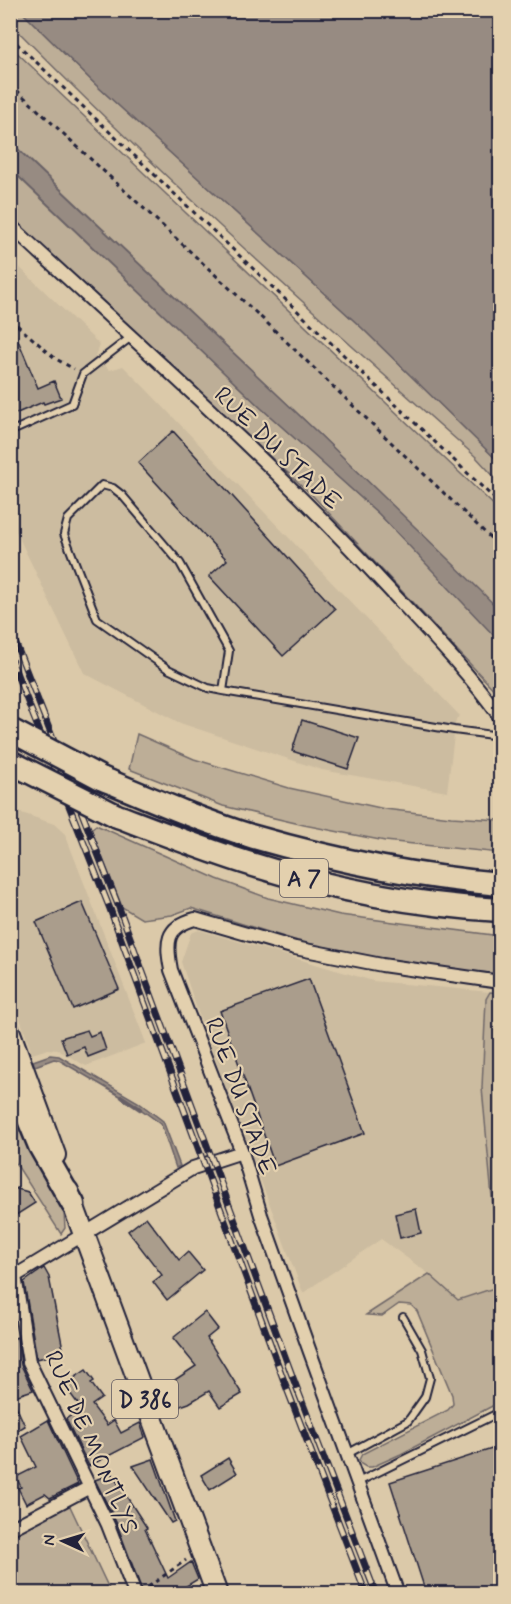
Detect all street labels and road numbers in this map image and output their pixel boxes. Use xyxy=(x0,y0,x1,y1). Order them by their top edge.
street label: RUE DU STADE xyxy=(207,380,347,518)
road number: A 7 xyxy=(280,859,328,897)
street label: RUE DU STADE xyxy=(197,1014,282,1180)
street label: RUE DE MONTLYS xyxy=(38,1344,146,1540)
road number: D 386 xyxy=(112,1380,178,1418)

